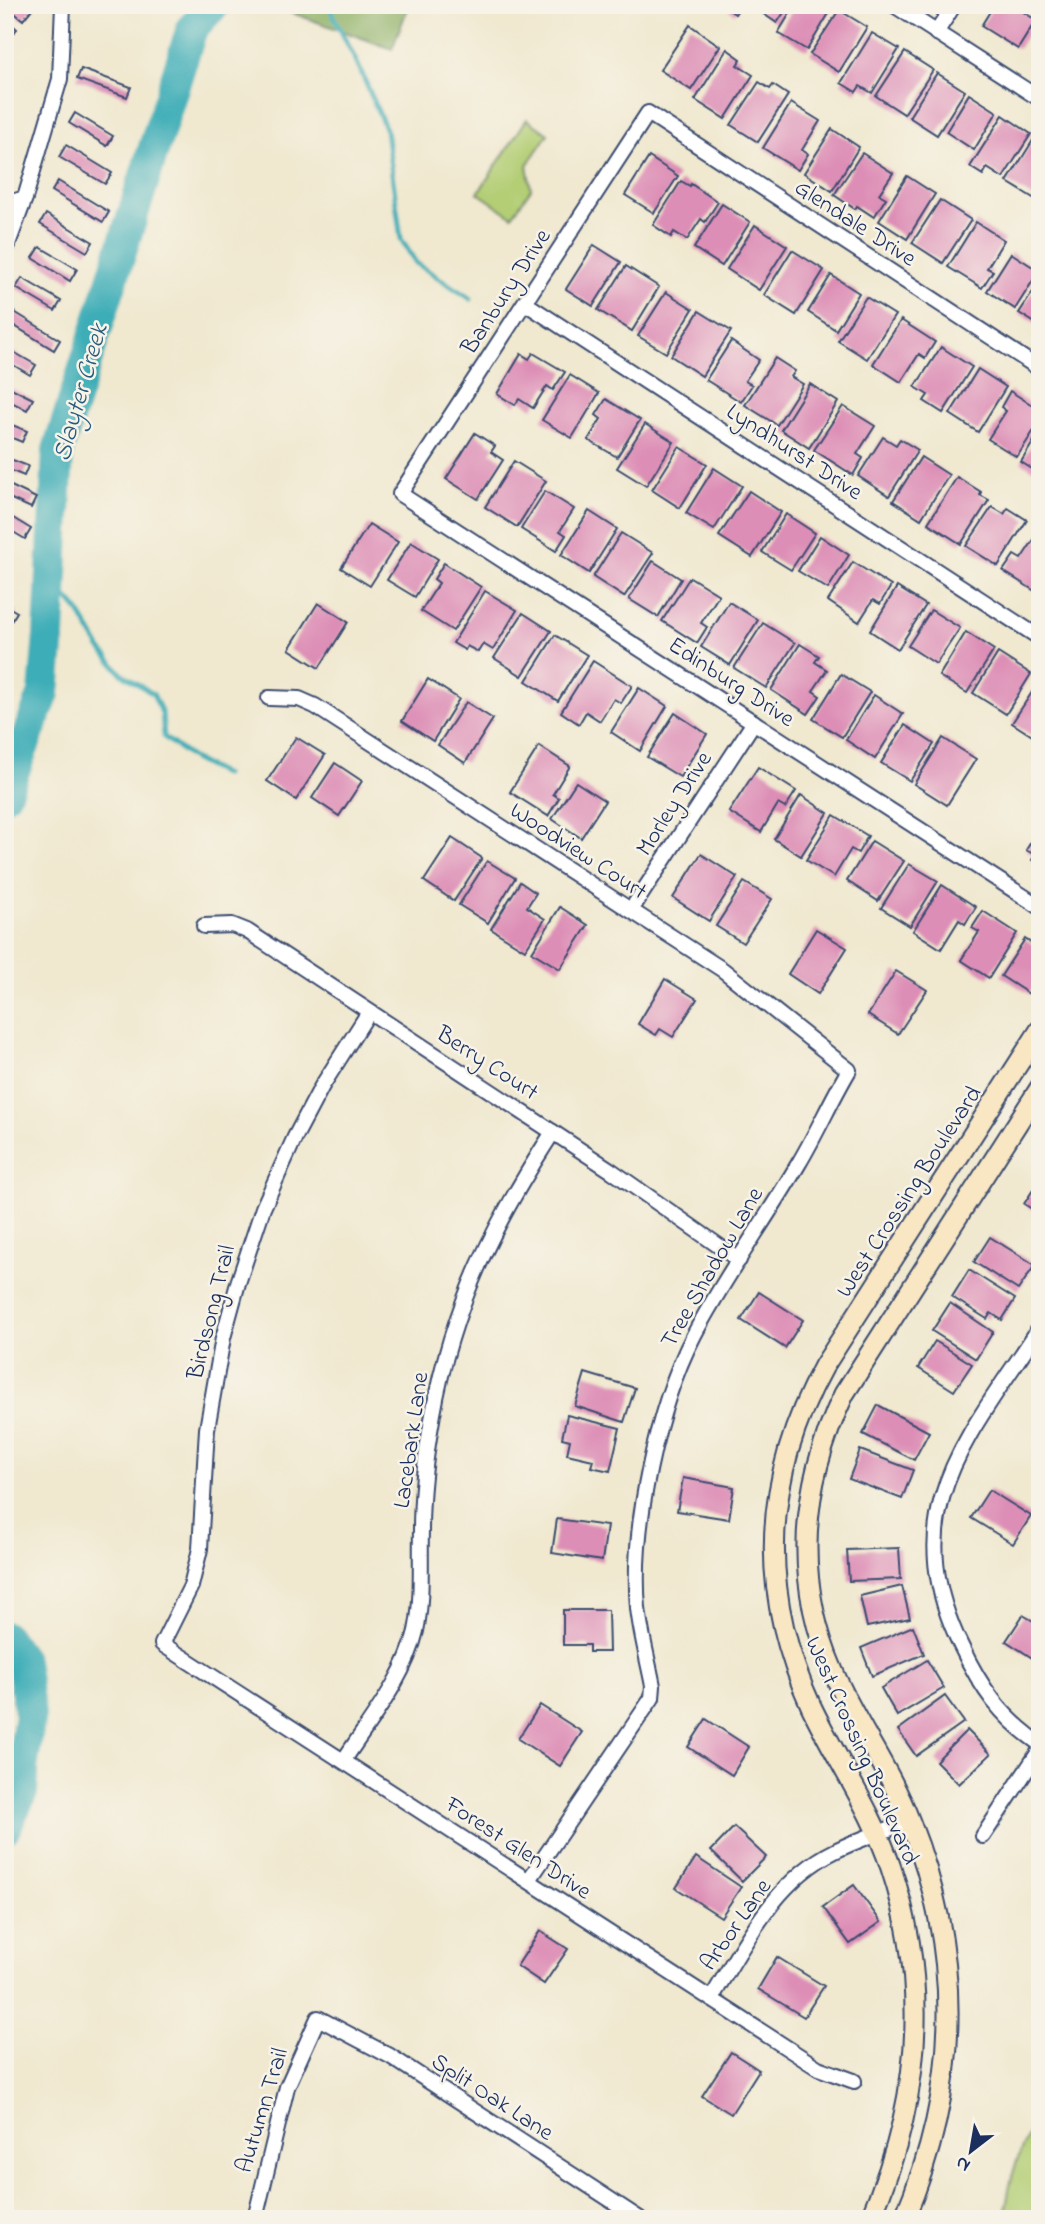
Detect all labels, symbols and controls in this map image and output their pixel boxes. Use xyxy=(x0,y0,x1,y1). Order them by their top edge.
street label: Glendale Drive xyxy=(787,172,923,277)
street label: Banbury Drive xyxy=(453,222,562,364)
water label: Slayter Creek xyxy=(44,318,120,466)
street label: Lyndhurst Drive xyxy=(718,396,869,511)
street label: Edinburg Drive xyxy=(660,629,801,737)
street label: Morley Drive xyxy=(628,745,723,864)
street label: Woodview Court xyxy=(502,794,653,910)
street label: Berry Court xyxy=(427,1017,545,1111)
street label: West Crossing Boulevard xyxy=(828,1079,992,1305)
street label: Tree Shadow Lane xyxy=(653,1181,774,1355)
street label: Birdsong Trail xyxy=(179,1242,246,1384)
street label: Lacebark Lane xyxy=(386,1370,439,1511)
street label: West Crossing Boulevard xyxy=(795,1631,927,1871)
street label: Forest Glen Drive xyxy=(437,1788,598,1910)
street label: Arbor Lane xyxy=(693,1872,782,1979)
street label: Autumn Trail xyxy=(228,2044,299,2178)
street label: Split Oak Lane xyxy=(423,2045,560,2151)
north arrow xyxy=(936,2116,1006,2186)
text: N xyxy=(951,2148,976,2178)

